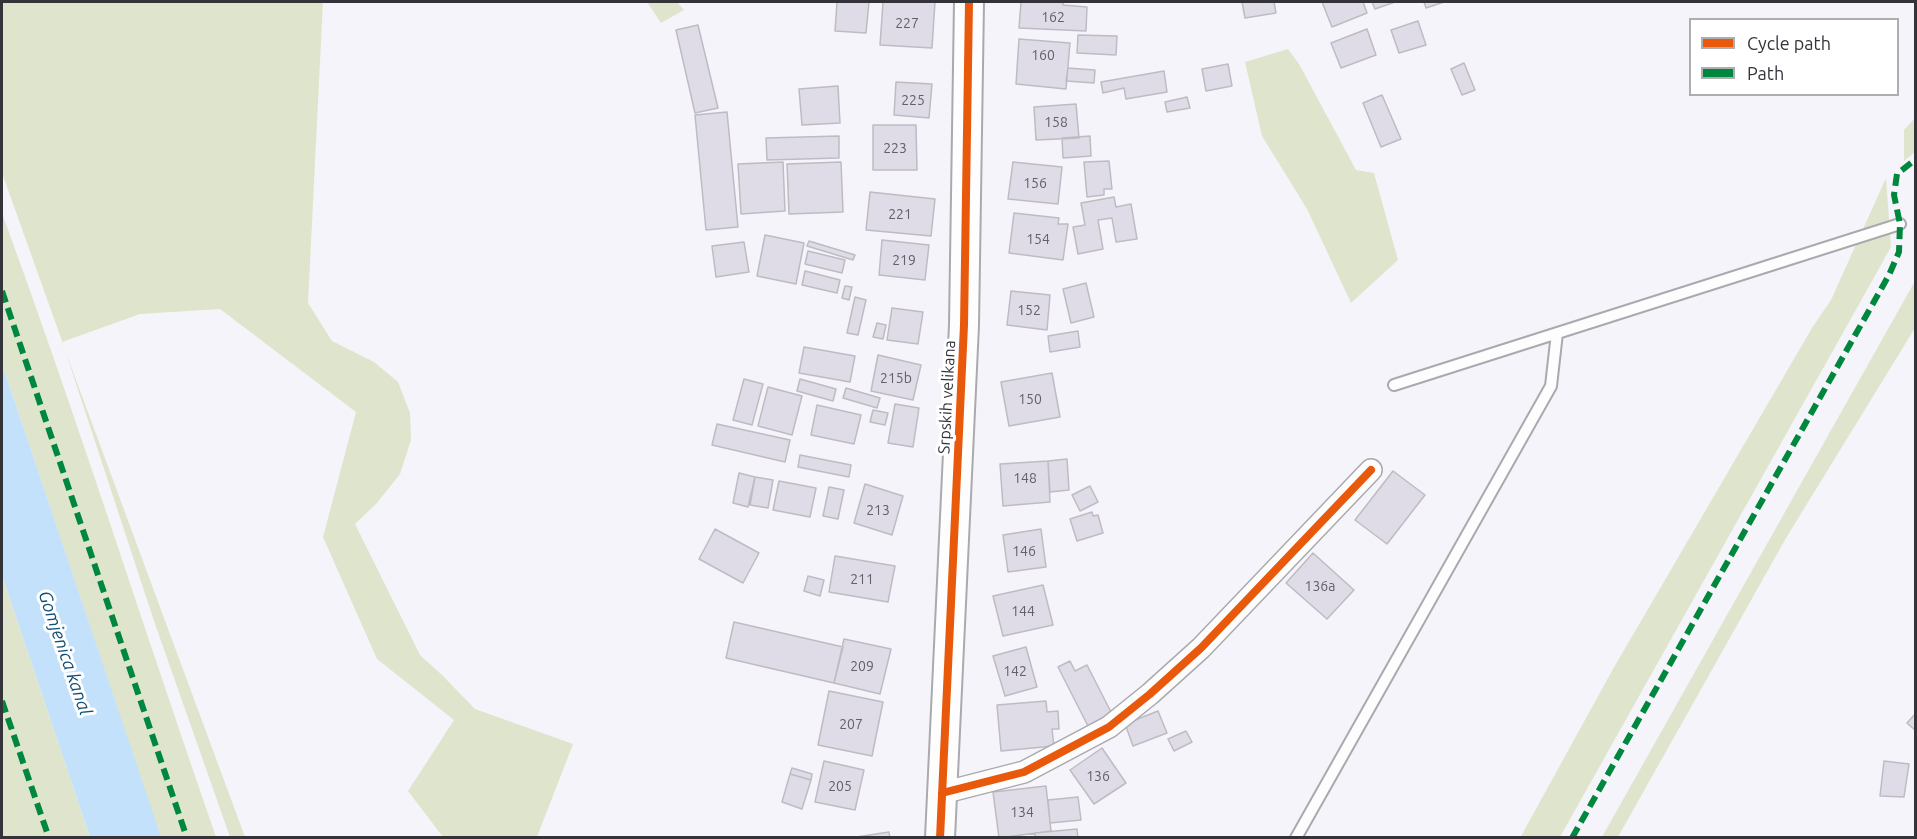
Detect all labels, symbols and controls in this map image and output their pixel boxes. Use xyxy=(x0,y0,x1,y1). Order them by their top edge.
house number: 162 xyxy=(1041,9,1065,25)
house number: 227 xyxy=(895,15,919,31)
legend xyxy=(1689,18,1899,96)
text: Cycle path xyxy=(1747,33,1831,53)
house number: 160 xyxy=(1031,47,1055,63)
text: Path xyxy=(1747,63,1784,83)
house number: 225 xyxy=(901,92,925,108)
house number: 158 xyxy=(1044,114,1068,130)
house number: 223 xyxy=(883,140,907,156)
house number: 156 xyxy=(1023,175,1047,191)
house number: 221 xyxy=(888,206,912,222)
house number: 154 xyxy=(1026,231,1050,247)
house number: 219 xyxy=(892,252,916,268)
house number: 152 xyxy=(1017,302,1041,318)
street label: Srpskih velikana xyxy=(934,340,960,454)
house number: 215b xyxy=(880,370,912,386)
house number: 150 xyxy=(1018,391,1042,407)
house number: 148 xyxy=(1013,470,1037,486)
house number: 213 xyxy=(866,502,890,518)
house number: 146 xyxy=(1012,543,1036,559)
house number: 211 xyxy=(850,571,874,587)
house number: 136a xyxy=(1305,578,1335,594)
water label: Gomjenica kanal xyxy=(34,588,96,718)
house number: 144 xyxy=(1011,603,1035,619)
house number: 209 xyxy=(850,658,874,674)
house number: 142 xyxy=(1003,663,1027,679)
house number: 207 xyxy=(839,716,863,732)
house number: 136 xyxy=(1086,768,1110,784)
house number: 205 xyxy=(828,778,852,794)
house number: 134 xyxy=(1010,804,1034,820)

